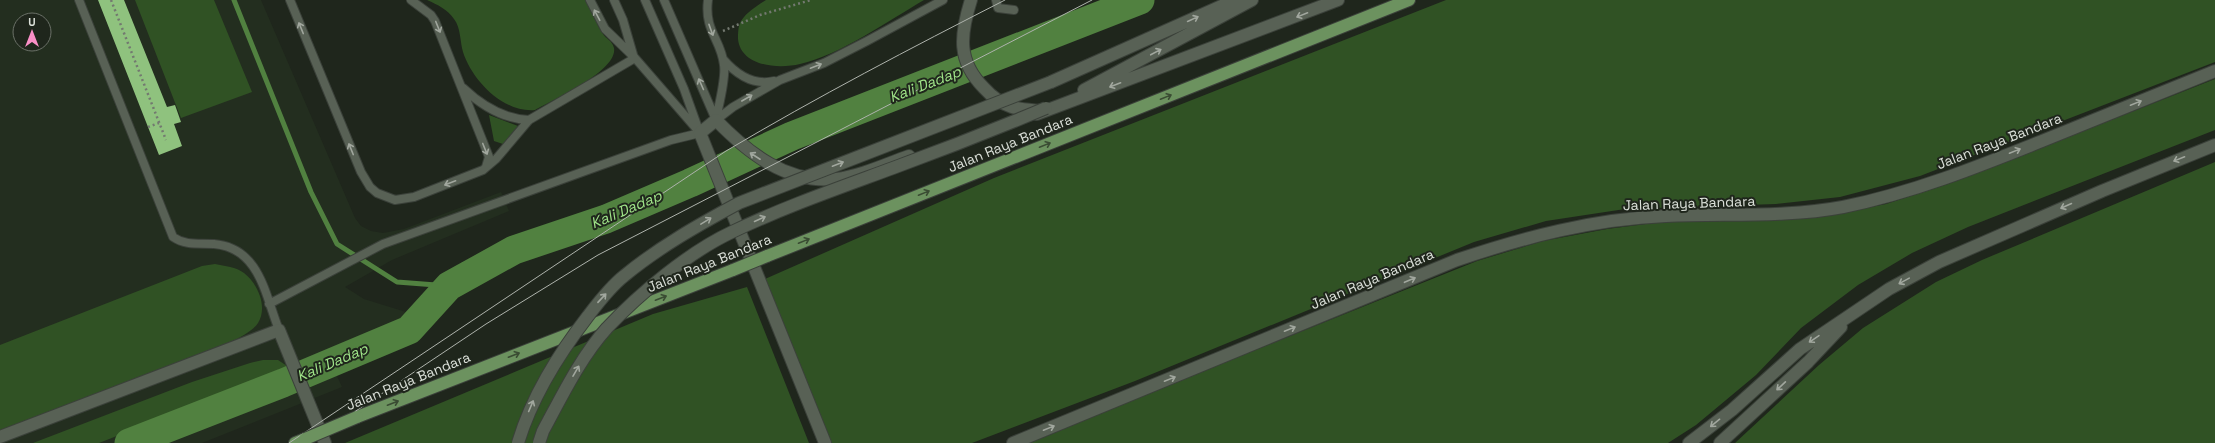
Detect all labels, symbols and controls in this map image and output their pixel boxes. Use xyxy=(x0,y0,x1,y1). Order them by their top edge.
one-way arrow xyxy=(593,9,601,21)
one-way arrow xyxy=(1296,11,1308,19)
north arrow xyxy=(12,12,52,52)
text: U xyxy=(28,15,36,29)
one-way arrow xyxy=(1187,15,1199,23)
one-way arrow xyxy=(434,21,442,33)
one-way arrow xyxy=(297,23,305,35)
one-way arrow xyxy=(707,24,715,36)
one-way arrow xyxy=(1150,47,1162,55)
one-way arrow xyxy=(810,61,822,69)
water label: Kali Dadap xyxy=(886,61,965,106)
one-way arrow xyxy=(697,79,704,91)
one-way arrow xyxy=(1109,82,1121,90)
one-way arrow xyxy=(1159,93,1171,100)
one-way arrow xyxy=(741,94,753,102)
one-way arrow xyxy=(2129,99,2141,106)
street label: Jalan Raya Bandara xyxy=(1934,109,2064,173)
street label: Jalan Raya Bandara xyxy=(945,110,1075,176)
one-way arrow xyxy=(1039,141,1051,149)
one-way arrow xyxy=(482,142,489,154)
one-way arrow xyxy=(346,143,354,155)
one-way arrow xyxy=(2009,147,2021,155)
one-way arrow xyxy=(750,152,761,160)
one-way arrow xyxy=(2173,156,2185,164)
one-way arrow xyxy=(831,159,843,167)
one-way arrow xyxy=(444,180,456,187)
water label: Kali Dadap xyxy=(588,185,666,232)
one-way arrow xyxy=(918,189,930,197)
street label: Jalan Raya Bandara xyxy=(1622,192,1756,214)
one-way arrow xyxy=(2060,203,2072,211)
one-way arrow xyxy=(754,215,766,222)
one-way arrow xyxy=(700,216,712,224)
street label: Jalan Raya Bandara xyxy=(644,230,774,296)
one-way arrow xyxy=(797,237,809,245)
street label: Jalan Raya Bandara xyxy=(1307,245,1437,313)
one-way arrow xyxy=(1404,275,1416,283)
one-way arrow xyxy=(1899,277,1911,285)
one-way arrow xyxy=(598,293,607,304)
one-way arrow xyxy=(655,293,667,301)
one-way arrow xyxy=(1283,325,1295,333)
one-way arrow xyxy=(1809,335,1820,343)
water label: Kali Dadap xyxy=(294,338,372,385)
street label: Jalan Raya Bandara xyxy=(343,348,473,414)
one-way arrow xyxy=(508,351,520,359)
one-way arrow xyxy=(573,365,581,377)
one-way arrow xyxy=(1163,374,1175,382)
one-way arrow xyxy=(1776,382,1786,391)
one-way arrow xyxy=(387,399,399,407)
one-way arrow xyxy=(528,401,535,413)
one-way arrow xyxy=(1710,419,1721,427)
one-way arrow xyxy=(1043,424,1055,431)

